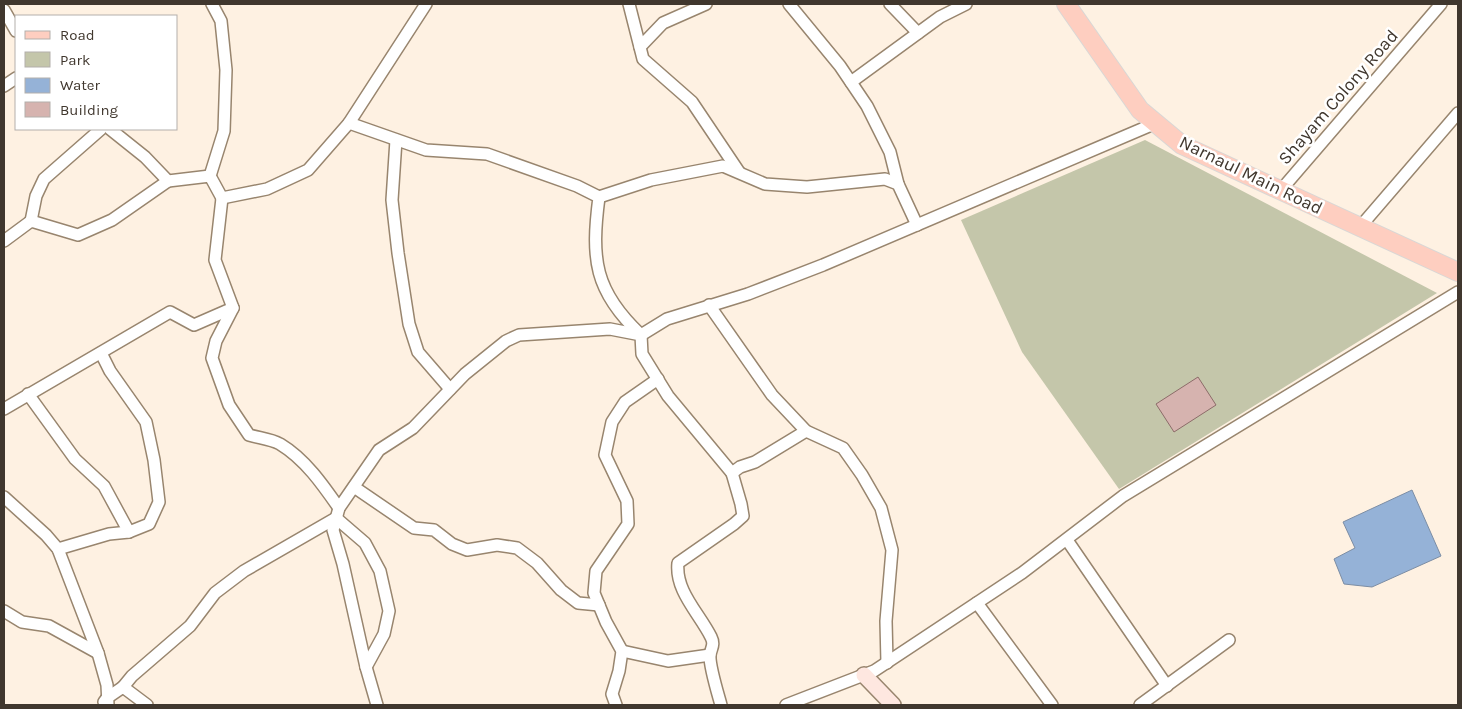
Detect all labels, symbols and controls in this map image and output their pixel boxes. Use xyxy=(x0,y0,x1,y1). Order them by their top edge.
legend xyxy=(15,15,178,130)
street label: Shayam Colony Road xyxy=(1273,25,1403,169)
text: Road xyxy=(60,26,95,44)
text: Park xyxy=(60,51,90,69)
text: Water xyxy=(60,76,101,94)
text: Building xyxy=(60,101,118,119)
street label: Narnaul Main Road xyxy=(1176,131,1326,219)

